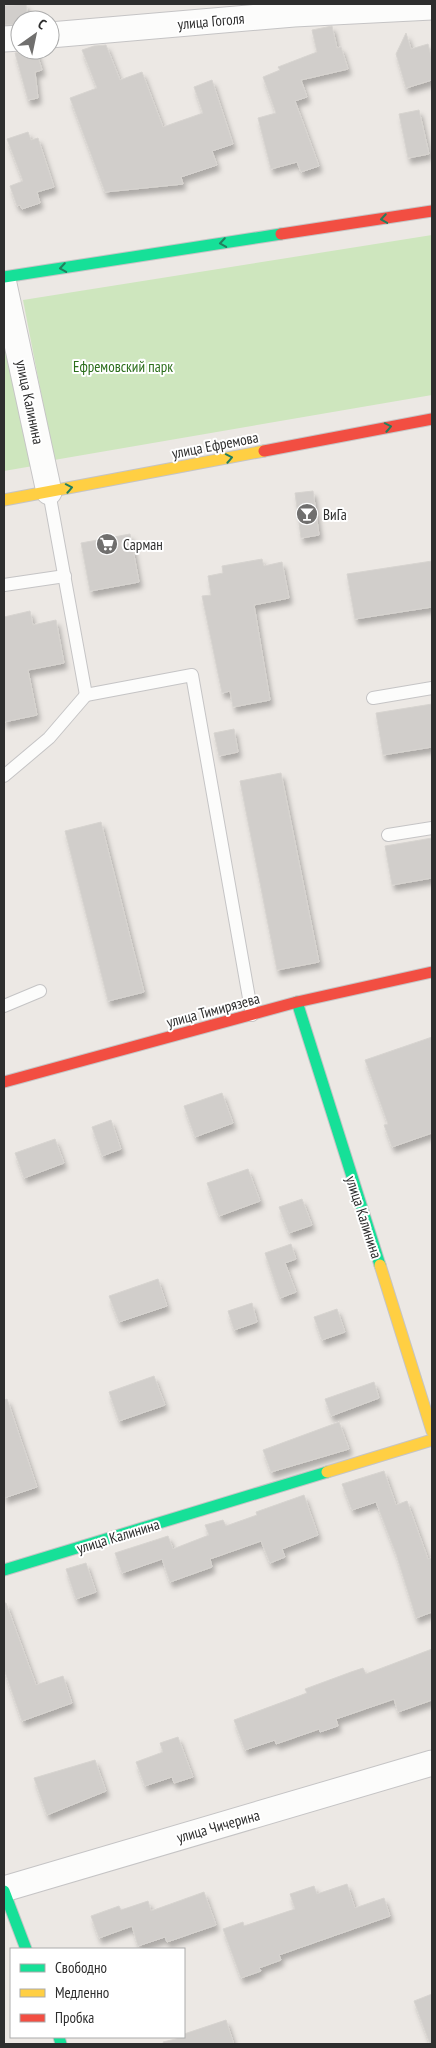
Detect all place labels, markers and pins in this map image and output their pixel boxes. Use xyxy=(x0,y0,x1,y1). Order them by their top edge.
bar icon: ВиГа xyxy=(295,502,319,526)
place label: ВиГа xyxy=(323,505,347,524)
supermarket icon: Сарман xyxy=(95,532,119,556)
place label: Сарман xyxy=(123,535,163,554)

